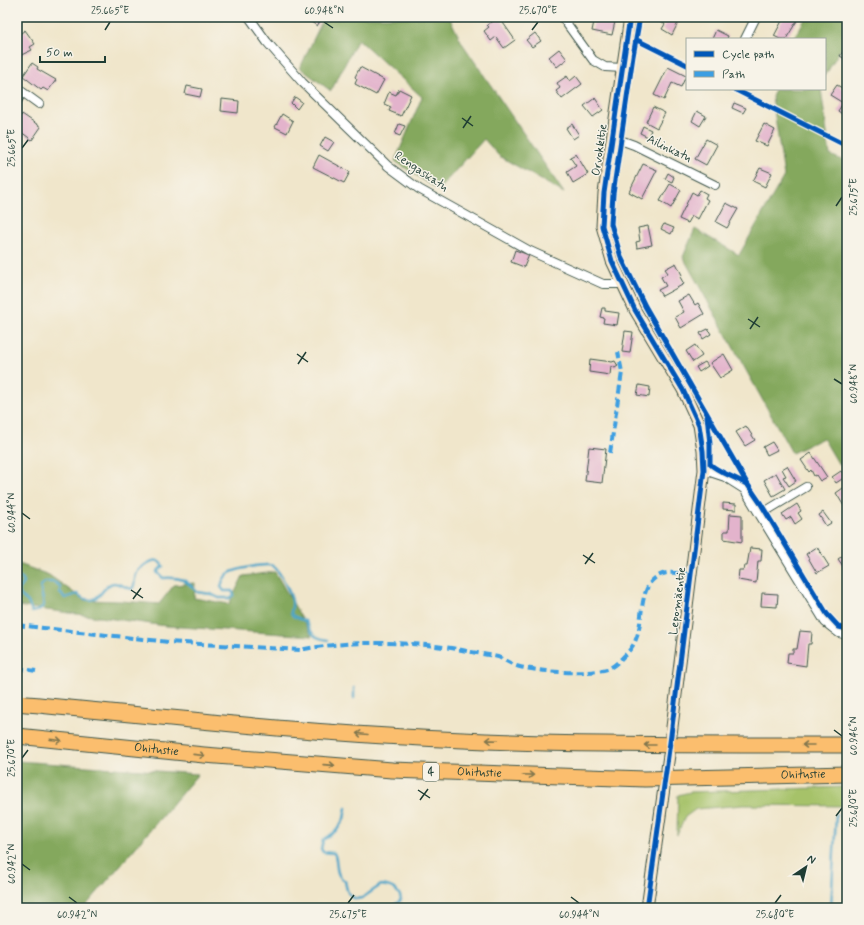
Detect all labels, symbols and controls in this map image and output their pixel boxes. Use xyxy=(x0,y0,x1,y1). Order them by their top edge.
text: 25.665°E xyxy=(91,4,129,18)
text: 60.948°N xyxy=(304,4,344,18)
text: 25.670°E xyxy=(519,4,557,18)
scale bar xyxy=(40,38,105,64)
legend xyxy=(686,38,826,90)
text: 50 m xyxy=(46,45,73,61)
text: Cycle path xyxy=(722,47,774,63)
text: Path xyxy=(722,67,745,83)
street label: Orvokkitie xyxy=(588,123,612,177)
text: 25.665°E xyxy=(5,129,19,167)
street label: Ailinkatu xyxy=(644,131,694,167)
street label: Rengaskatu xyxy=(391,148,451,196)
text: 25.675°E xyxy=(847,178,861,216)
text: 60.948°N xyxy=(847,364,861,404)
text: 60.944°N xyxy=(5,493,19,533)
street label: Lepomäentie xyxy=(666,566,690,636)
text: 60.946°N xyxy=(847,716,861,755)
one-way arrow xyxy=(356,731,369,738)
one-way arrow xyxy=(49,736,62,744)
one-way arrow xyxy=(486,736,499,744)
text: 25.670°E xyxy=(5,739,19,777)
street label: Ohitustie xyxy=(133,740,179,760)
one-way arrow xyxy=(644,741,657,749)
one-way arrow xyxy=(802,741,815,749)
one-way arrow xyxy=(192,751,205,759)
one-way arrow xyxy=(322,762,335,769)
road number: 4 xyxy=(423,763,439,781)
street label: Ohitustie xyxy=(457,764,502,782)
street label: Ohitustie xyxy=(781,767,826,784)
one-way arrow xyxy=(521,771,534,779)
text: 25.680°E xyxy=(847,789,861,827)
text: 60.942°N xyxy=(5,844,19,884)
north arrow xyxy=(786,847,826,887)
text: N xyxy=(804,852,818,867)
text: 60.942°N xyxy=(57,908,97,922)
text: 25.675°E xyxy=(329,908,367,922)
text: 60.944°N xyxy=(559,908,599,922)
text: 25.680°E xyxy=(756,908,794,922)

